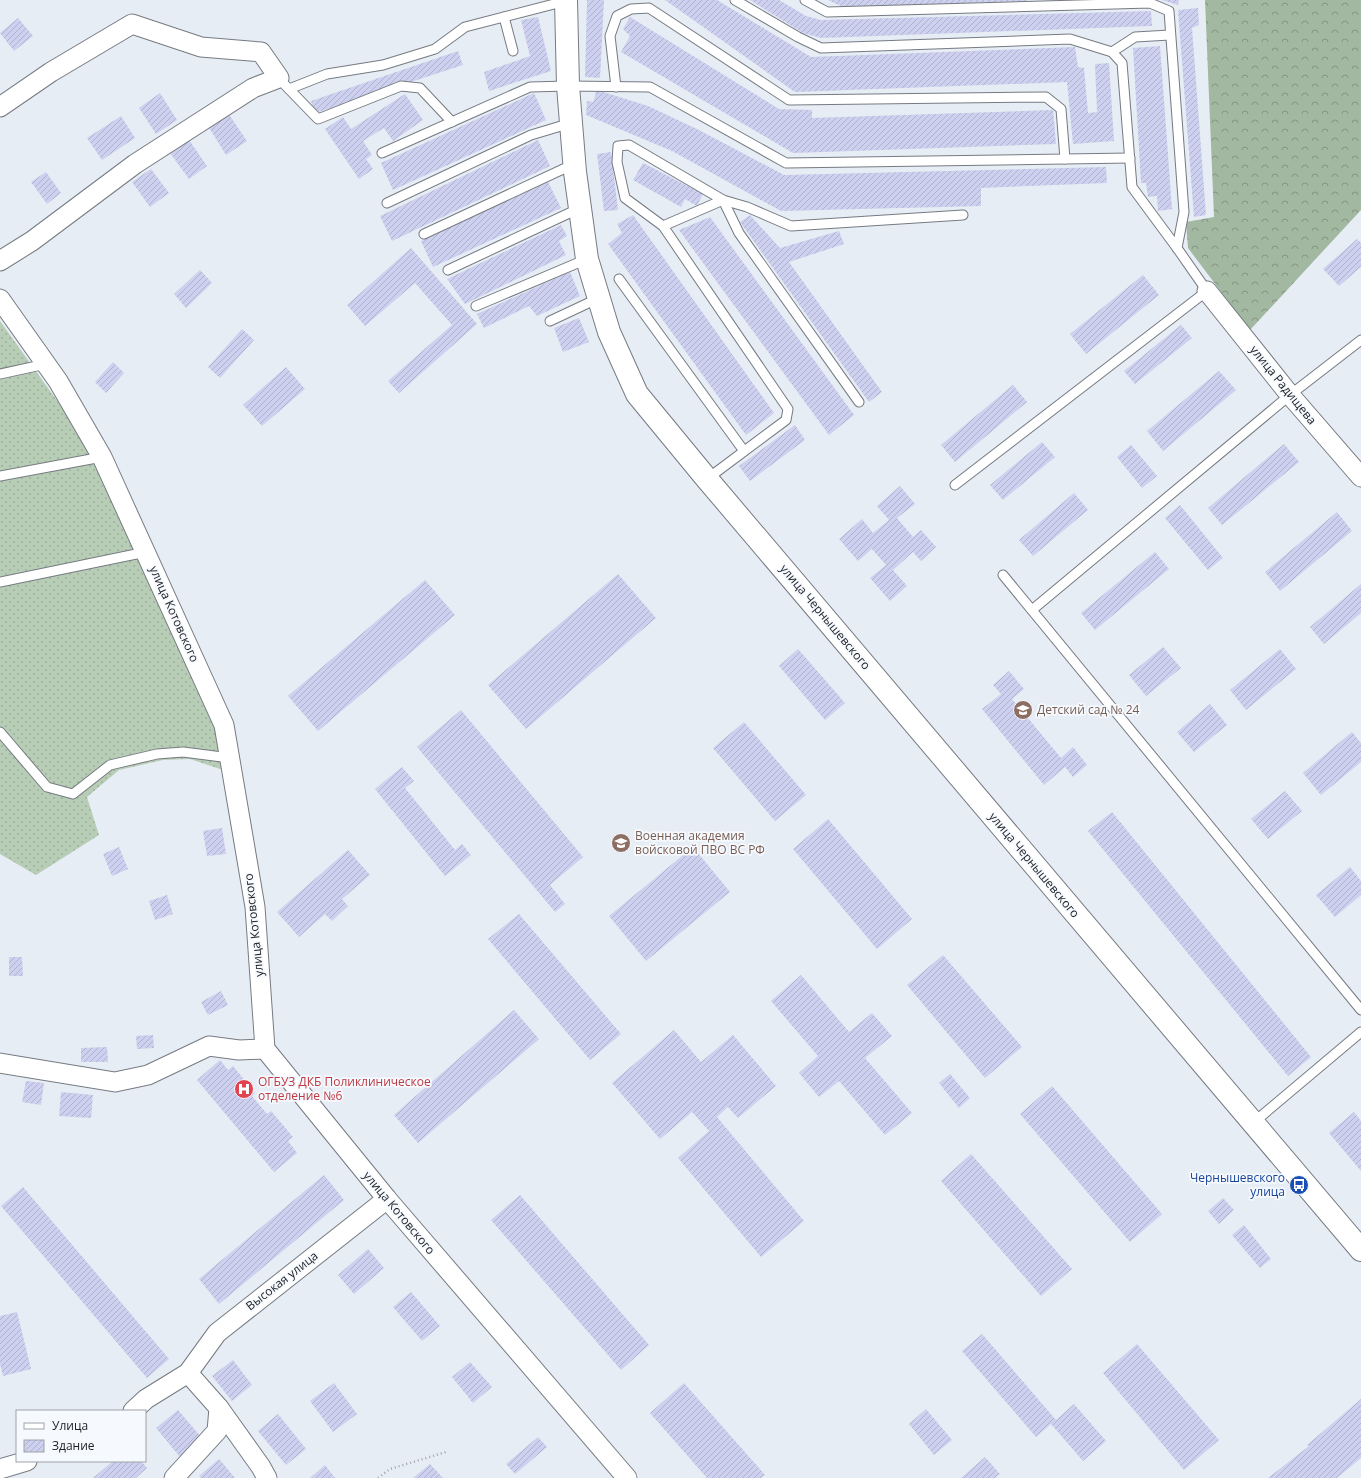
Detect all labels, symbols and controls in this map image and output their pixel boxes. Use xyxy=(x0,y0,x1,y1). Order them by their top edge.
street label: улица Радищева xyxy=(1246,342,1321,428)
street label: улица Чернышевского xyxy=(776,560,875,673)
street label: улица Котовского xyxy=(146,563,203,665)
school or university icon: Детский сад № 24 xyxy=(1012,699,1034,721)
place label: Детский сад № 24 xyxy=(1037,701,1140,718)
street label: улица Чернышевского xyxy=(985,808,1084,921)
place label: Военная академия войсковой ПВО ВС РФ xyxy=(635,827,765,858)
school or university icon: Военная академия войсковой ПВО ВС РФ xyxy=(610,832,632,854)
street label: улица Котовского xyxy=(240,873,267,977)
place label: ОГБУЗ ДКБ Поликлиническое отделение №6 xyxy=(258,1073,431,1104)
hospital icon: ОГБУЗ ДКБ Поликлиническое отделение №6 xyxy=(233,1078,255,1100)
street label: улица Котовского xyxy=(360,1168,439,1258)
place label: Чернышевского улица xyxy=(1190,1169,1285,1200)
bus stop icon: Чернышевского улица xyxy=(1288,1174,1310,1196)
street label: Высокая улица xyxy=(242,1247,321,1314)
legend xyxy=(16,1410,146,1462)
text: Улица xyxy=(52,1417,88,1434)
text: Здание xyxy=(52,1437,95,1454)

